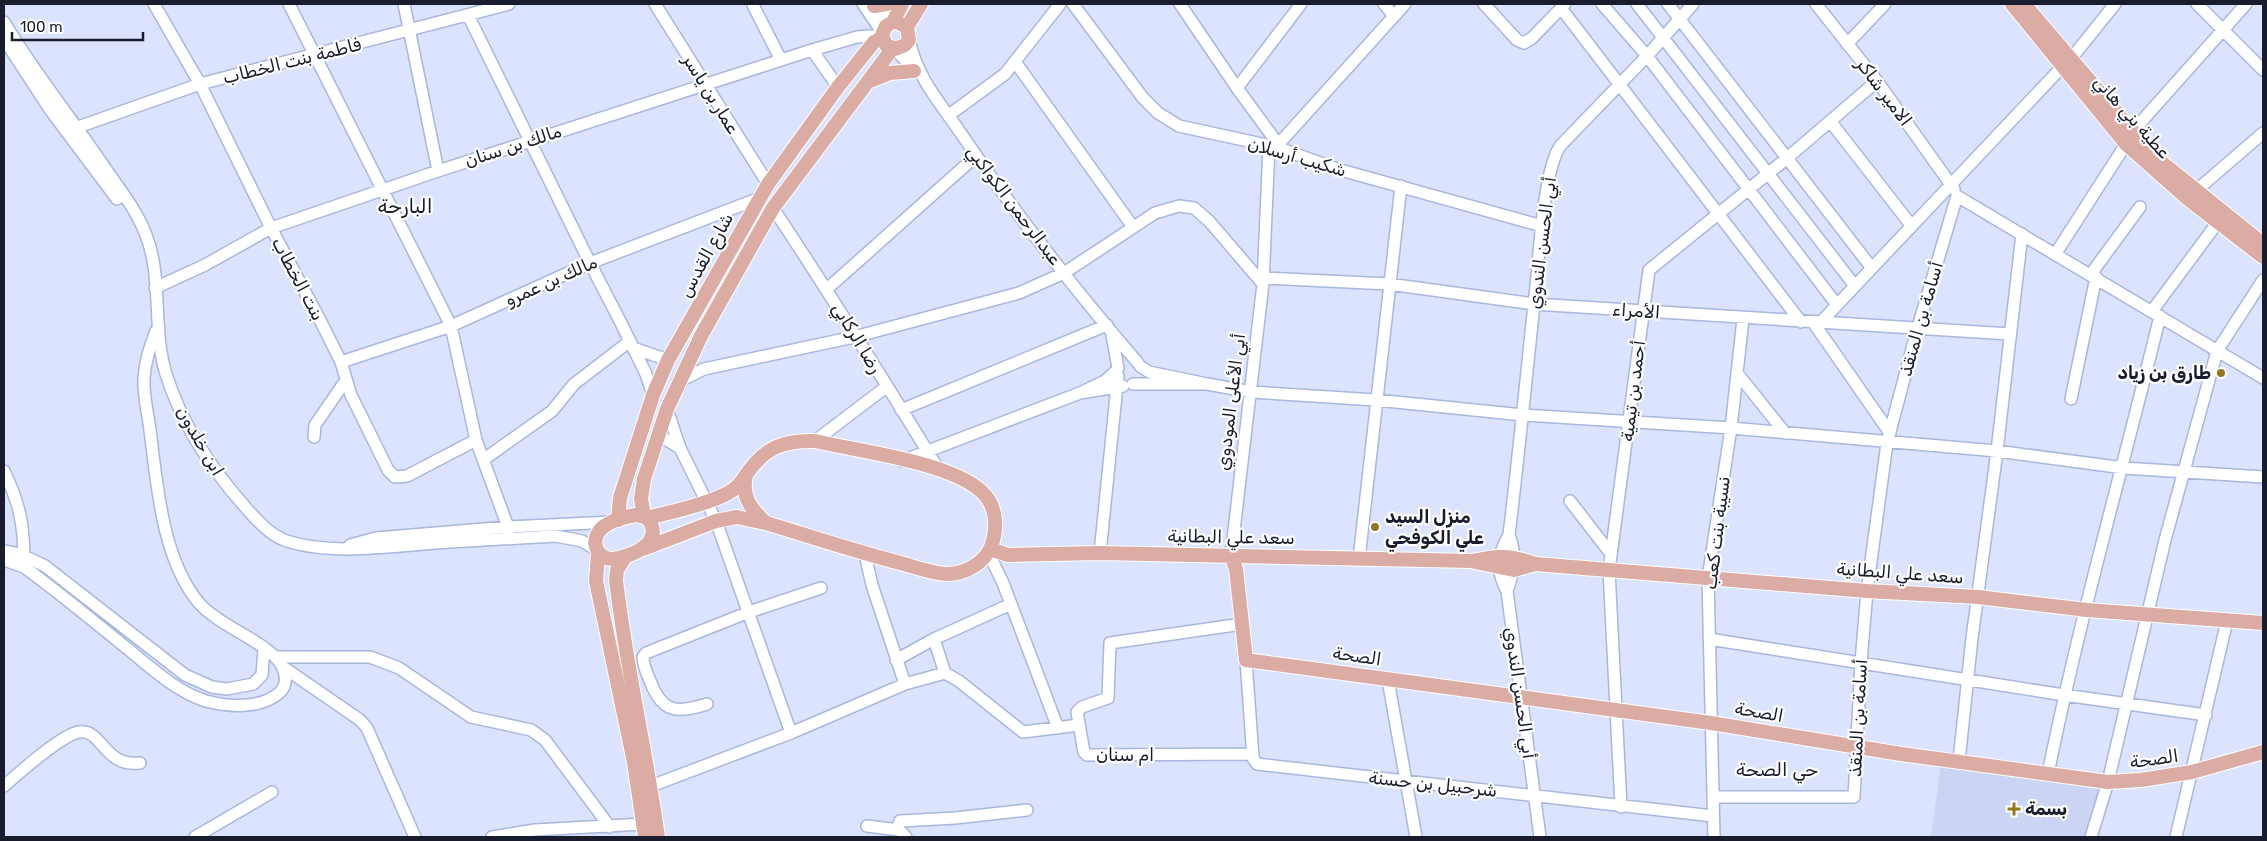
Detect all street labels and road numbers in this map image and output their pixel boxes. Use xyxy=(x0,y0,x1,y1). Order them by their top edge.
street label: فاطمة بنت الخطاب xyxy=(220,33,364,89)
street label: عمار بن ياسر xyxy=(677,49,744,138)
street label: الامير شاكر xyxy=(1851,53,1917,130)
street label: عطية بني هاني xyxy=(2087,71,2175,165)
street label: مالك بن سنان xyxy=(462,120,564,172)
street label: شكيب أرسلان xyxy=(1245,132,1349,182)
street label: عبدالرحمن الكواكبي xyxy=(960,141,1066,271)
street label: أبي الحسن الندوي xyxy=(1523,176,1563,311)
street label: شارع القدس xyxy=(674,209,739,302)
street label: بنت الخطاب xyxy=(267,234,329,324)
street label: مالك بن عمرو xyxy=(501,251,601,311)
street label: أسامة بن المنقذ xyxy=(1894,259,1948,379)
street label: الأمراء xyxy=(1611,298,1661,324)
street label: رضا الركابي xyxy=(826,299,887,379)
street label: أبي الأعلى المودوي xyxy=(1212,332,1252,472)
street label: أحمد بن تيمية xyxy=(1616,339,1650,443)
street label: ابن خلدون xyxy=(171,402,229,480)
street label: نسيبة بنت كعب xyxy=(1699,475,1735,591)
street label: سعد علي البطانية xyxy=(1167,525,1295,551)
street label: سعد علي البطانية xyxy=(1835,558,1964,590)
street label: أبي الحسن الندوي xyxy=(1498,626,1540,761)
street label: الصحة xyxy=(1331,642,1383,670)
street label: أسامة بن المنقذ xyxy=(1844,658,1872,778)
street label: الصحة xyxy=(1733,697,1785,727)
street label: ام سنان xyxy=(1096,744,1154,766)
street label: الصحة xyxy=(2128,745,2180,773)
street label: شرحبيل بن حسنة xyxy=(1368,766,1498,802)

